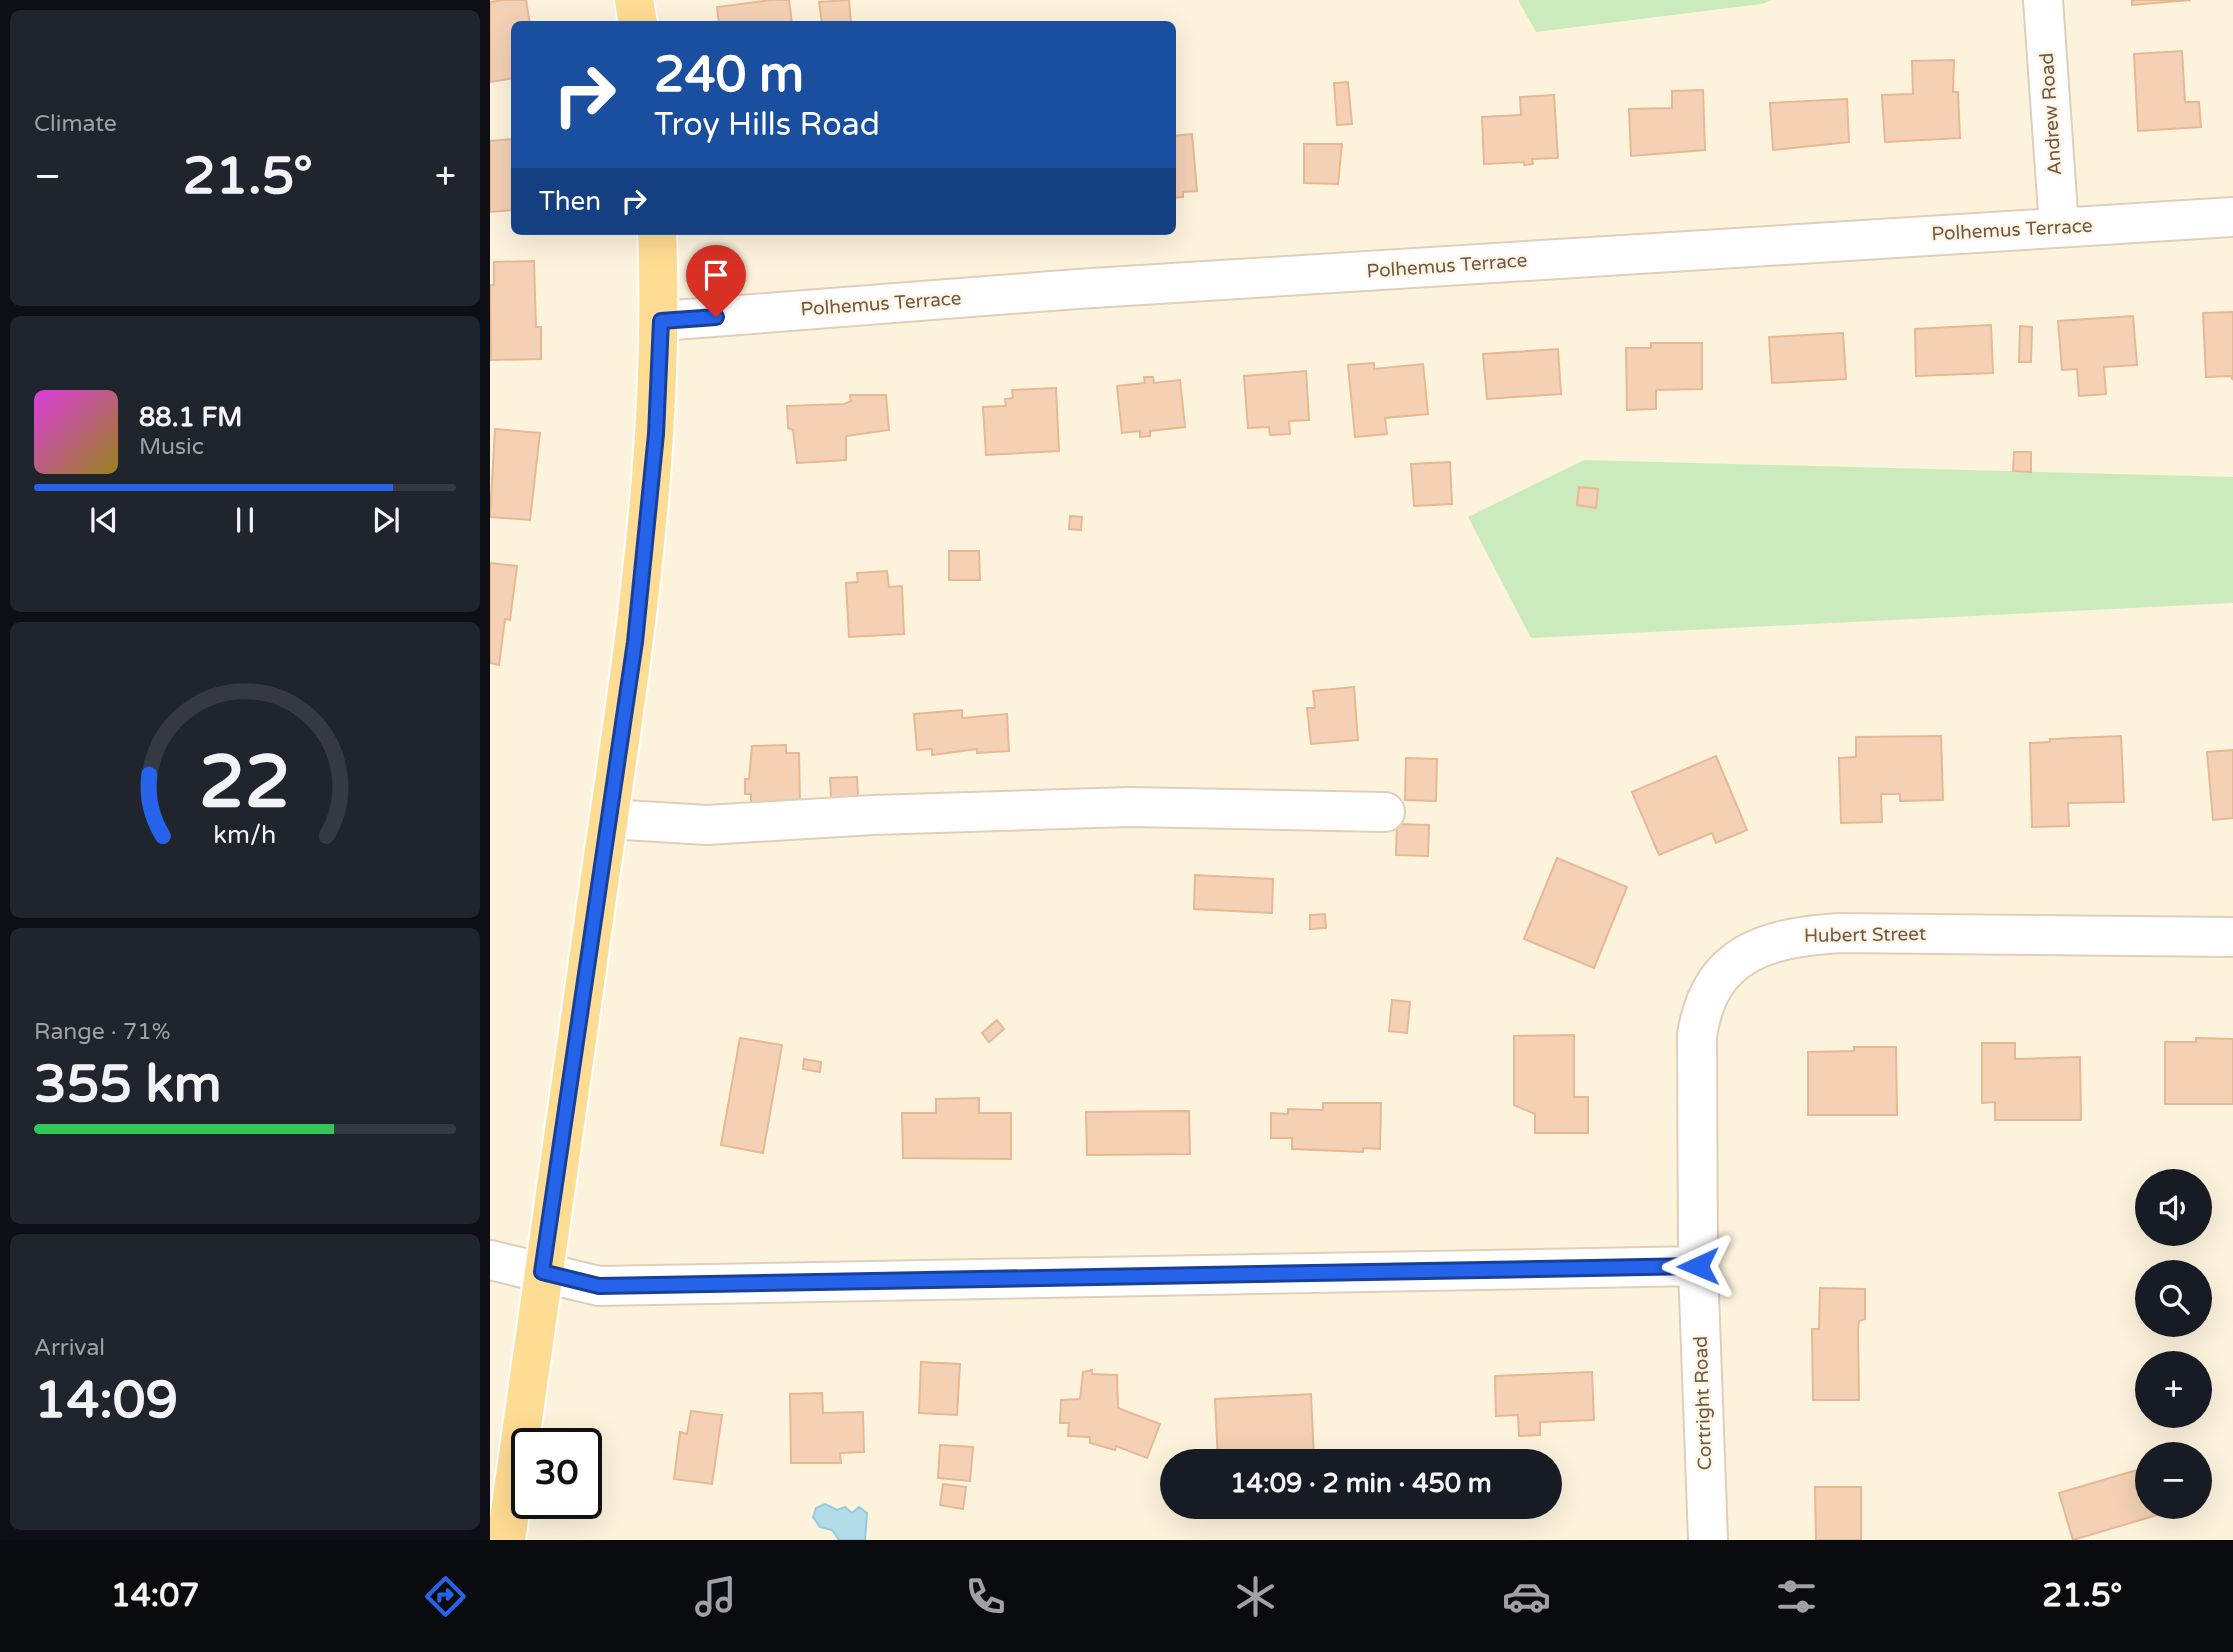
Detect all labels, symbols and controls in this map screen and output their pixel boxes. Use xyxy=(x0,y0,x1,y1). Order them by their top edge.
text: 240 m xyxy=(654,46,804,105)
icon: right xyxy=(539,49,630,140)
street label: Andrew Road xyxy=(2036,52,2066,176)
text: Troy Hills Road xyxy=(654,106,880,144)
text: Climate xyxy=(34,110,117,138)
text: 21.5° xyxy=(183,145,313,208)
text: − xyxy=(34,154,61,200)
text: + xyxy=(435,154,456,200)
icon: right xyxy=(615,182,653,220)
text: Then xyxy=(539,186,601,217)
street label: Polhemus Terrace xyxy=(1931,215,2093,245)
pin xyxy=(686,245,746,317)
street label: Polhemus Terrace xyxy=(1366,249,1528,283)
icon: arrive xyxy=(697,256,735,294)
street label: Polhemus Terrace xyxy=(800,287,962,321)
text: 88.1 FM xyxy=(139,402,242,433)
text: Music xyxy=(139,433,204,461)
icon: previous xyxy=(85,501,123,539)
icon: pause xyxy=(226,501,264,539)
icon: next xyxy=(367,501,405,539)
text: 22 xyxy=(199,739,291,827)
text: km/h xyxy=(214,820,276,850)
street label: Hubert Street xyxy=(1804,923,1926,947)
text: Range · 71% xyxy=(34,1018,170,1046)
text: 355 km xyxy=(34,1053,222,1116)
map controls xyxy=(2135,1169,2212,1519)
button: sound xyxy=(2135,1169,2212,1246)
position arrow xyxy=(1661,1229,1735,1303)
button: search xyxy=(2135,1260,2212,1337)
text: Arrival xyxy=(34,1334,105,1362)
street label: Cortright Road xyxy=(1690,1336,1716,1470)
button: + xyxy=(2135,1351,2212,1428)
text: 14:09 xyxy=(34,1369,178,1432)
speed limit sign: 30 xyxy=(511,1428,602,1519)
button: − xyxy=(2135,1442,2212,1519)
text: 14:09 · 2 min · 450 m xyxy=(1230,1468,1492,1499)
icon: directions xyxy=(421,1572,470,1621)
icon: music xyxy=(691,1572,740,1621)
icon: phone xyxy=(961,1572,1010,1621)
icon: climate xyxy=(1231,1572,1280,1621)
icon: car xyxy=(1502,1572,1551,1621)
icon: filters xyxy=(1772,1572,1821,1621)
text: 14:07 xyxy=(111,1577,199,1615)
text: 21.5° xyxy=(2042,1577,2122,1615)

